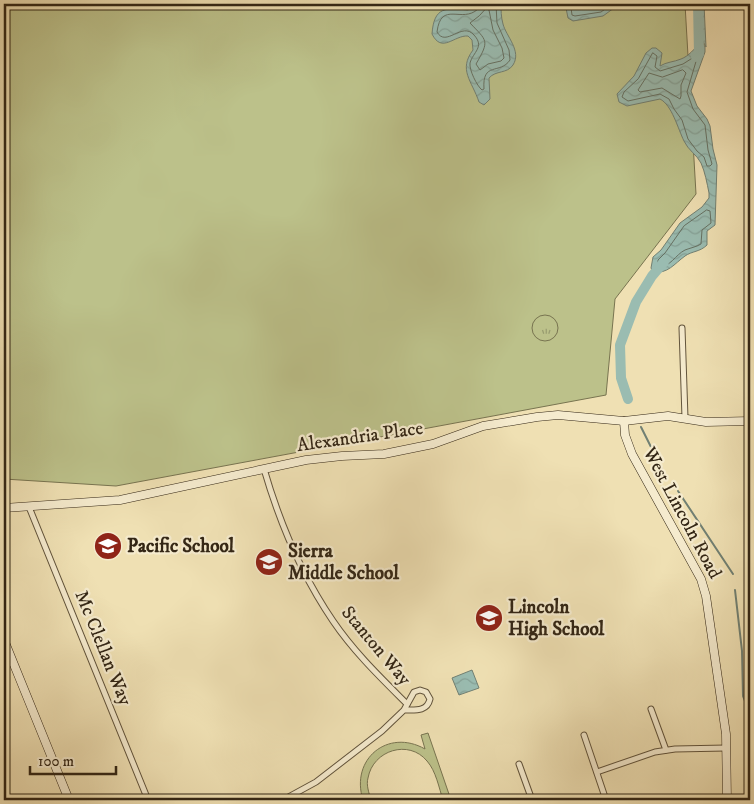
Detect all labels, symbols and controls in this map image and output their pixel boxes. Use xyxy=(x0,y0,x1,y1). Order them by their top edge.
street label: Alexandria Place xyxy=(295,417,425,457)
street label: West Lincoln Road xyxy=(637,442,727,583)
school or university icon: Pacific School xyxy=(93,531,123,561)
place label: Pacific School xyxy=(127,535,235,558)
place label: Sierra Middle School xyxy=(288,540,399,585)
school or university icon: Sierra Middle School xyxy=(254,547,284,577)
street label: Mc Clellan Way xyxy=(69,587,137,710)
place label: Lincoln High School xyxy=(508,596,605,641)
street label: Stanton Way xyxy=(336,602,416,691)
school or university icon: Lincoln High School xyxy=(474,603,504,633)
scale bar xyxy=(30,744,116,776)
text: 100 m xyxy=(38,752,74,771)

